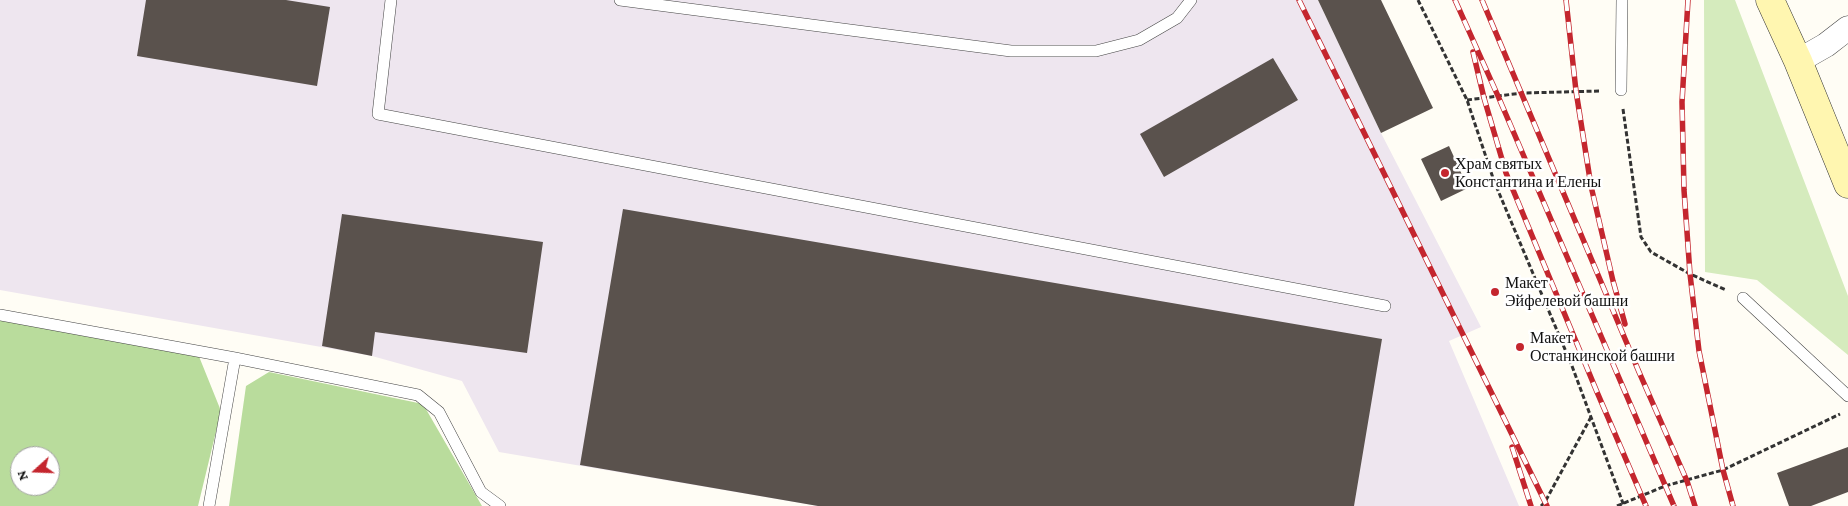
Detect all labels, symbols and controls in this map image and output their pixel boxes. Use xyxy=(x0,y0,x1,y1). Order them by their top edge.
place label: Храм святых Константина и Елены xyxy=(1455,154,1601,192)
marker: Храм святых Константина и Елены xyxy=(1439,167,1451,179)
place label: Макет Эйфелевой башни xyxy=(1505,273,1628,311)
marker: Макет Эйфелевой башни xyxy=(1489,286,1501,298)
place label: Макет Останкинской башни xyxy=(1530,328,1675,366)
marker: Макет Останкинской башни xyxy=(1514,341,1526,353)
north arrow xyxy=(10,446,60,496)
text: N xyxy=(13,469,31,483)

